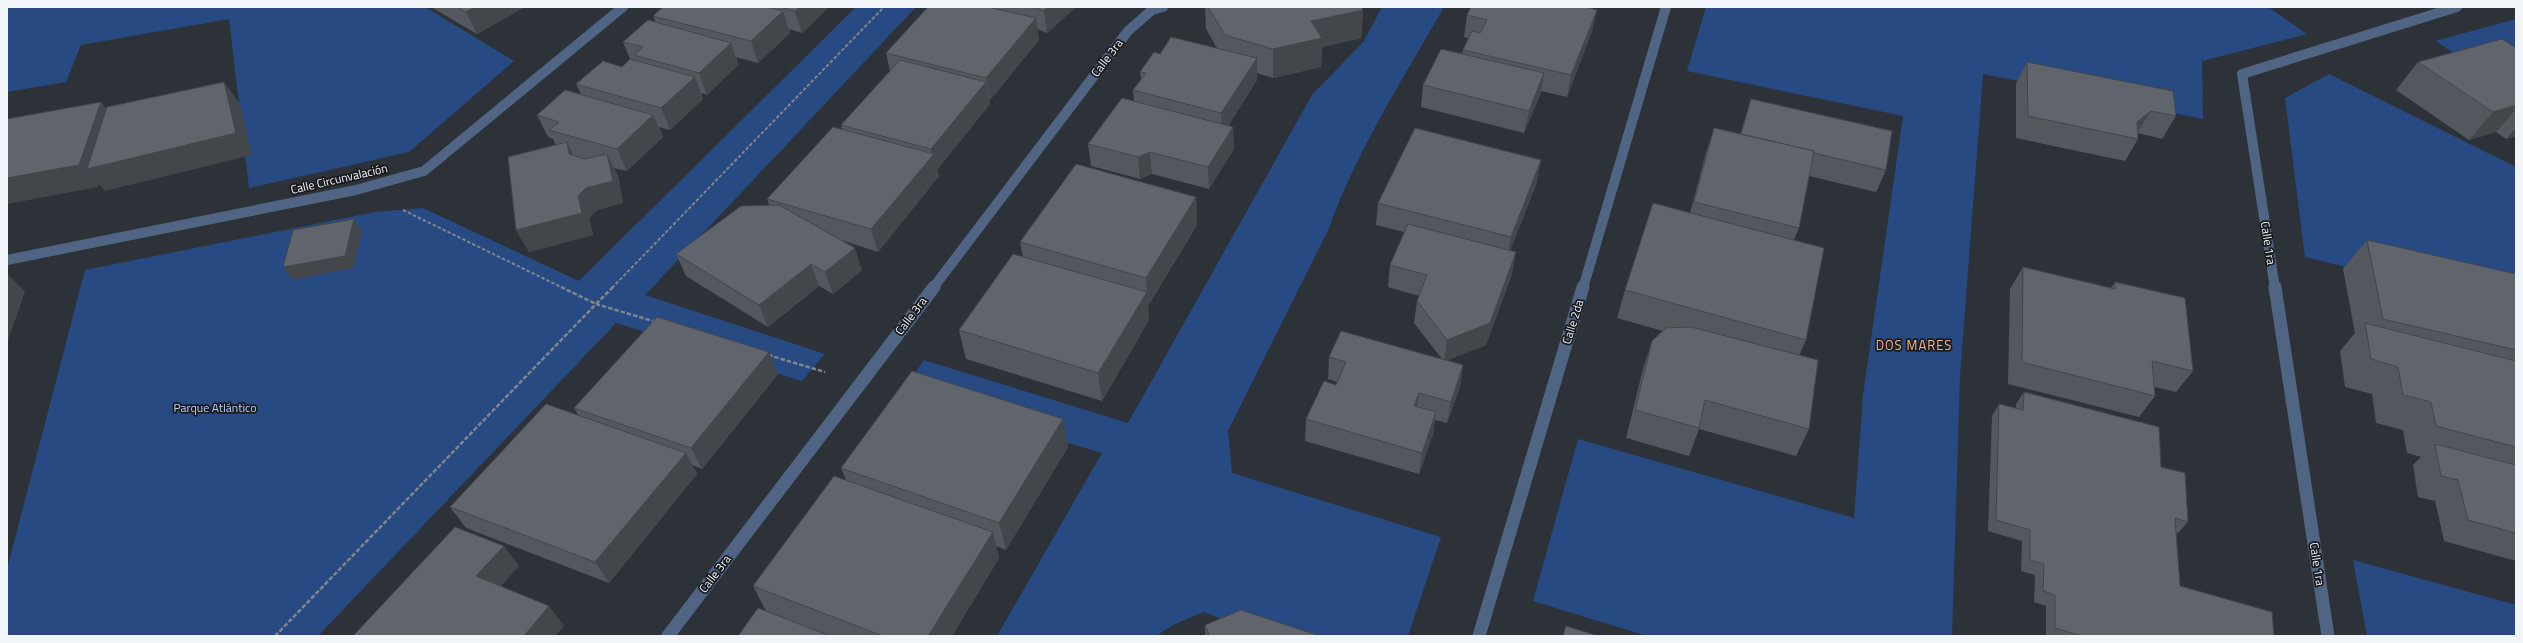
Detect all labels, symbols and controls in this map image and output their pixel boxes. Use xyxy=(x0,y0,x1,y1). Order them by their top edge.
street label: Calle 3ra xyxy=(1086,35,1127,81)
street label: Calle Circunvalación xyxy=(288,158,389,199)
street label: Calle 1ra xyxy=(2256,220,2281,266)
street label: Calle 3ra xyxy=(890,293,931,339)
street label: Calle 2da xyxy=(1557,297,1588,347)
district label: DOS MARES xyxy=(1876,335,1952,355)
park label: Parque Atlántico xyxy=(173,398,257,417)
street label: Calle 1ra xyxy=(2305,541,2330,587)
street label: Calle 3ra xyxy=(694,551,735,597)

